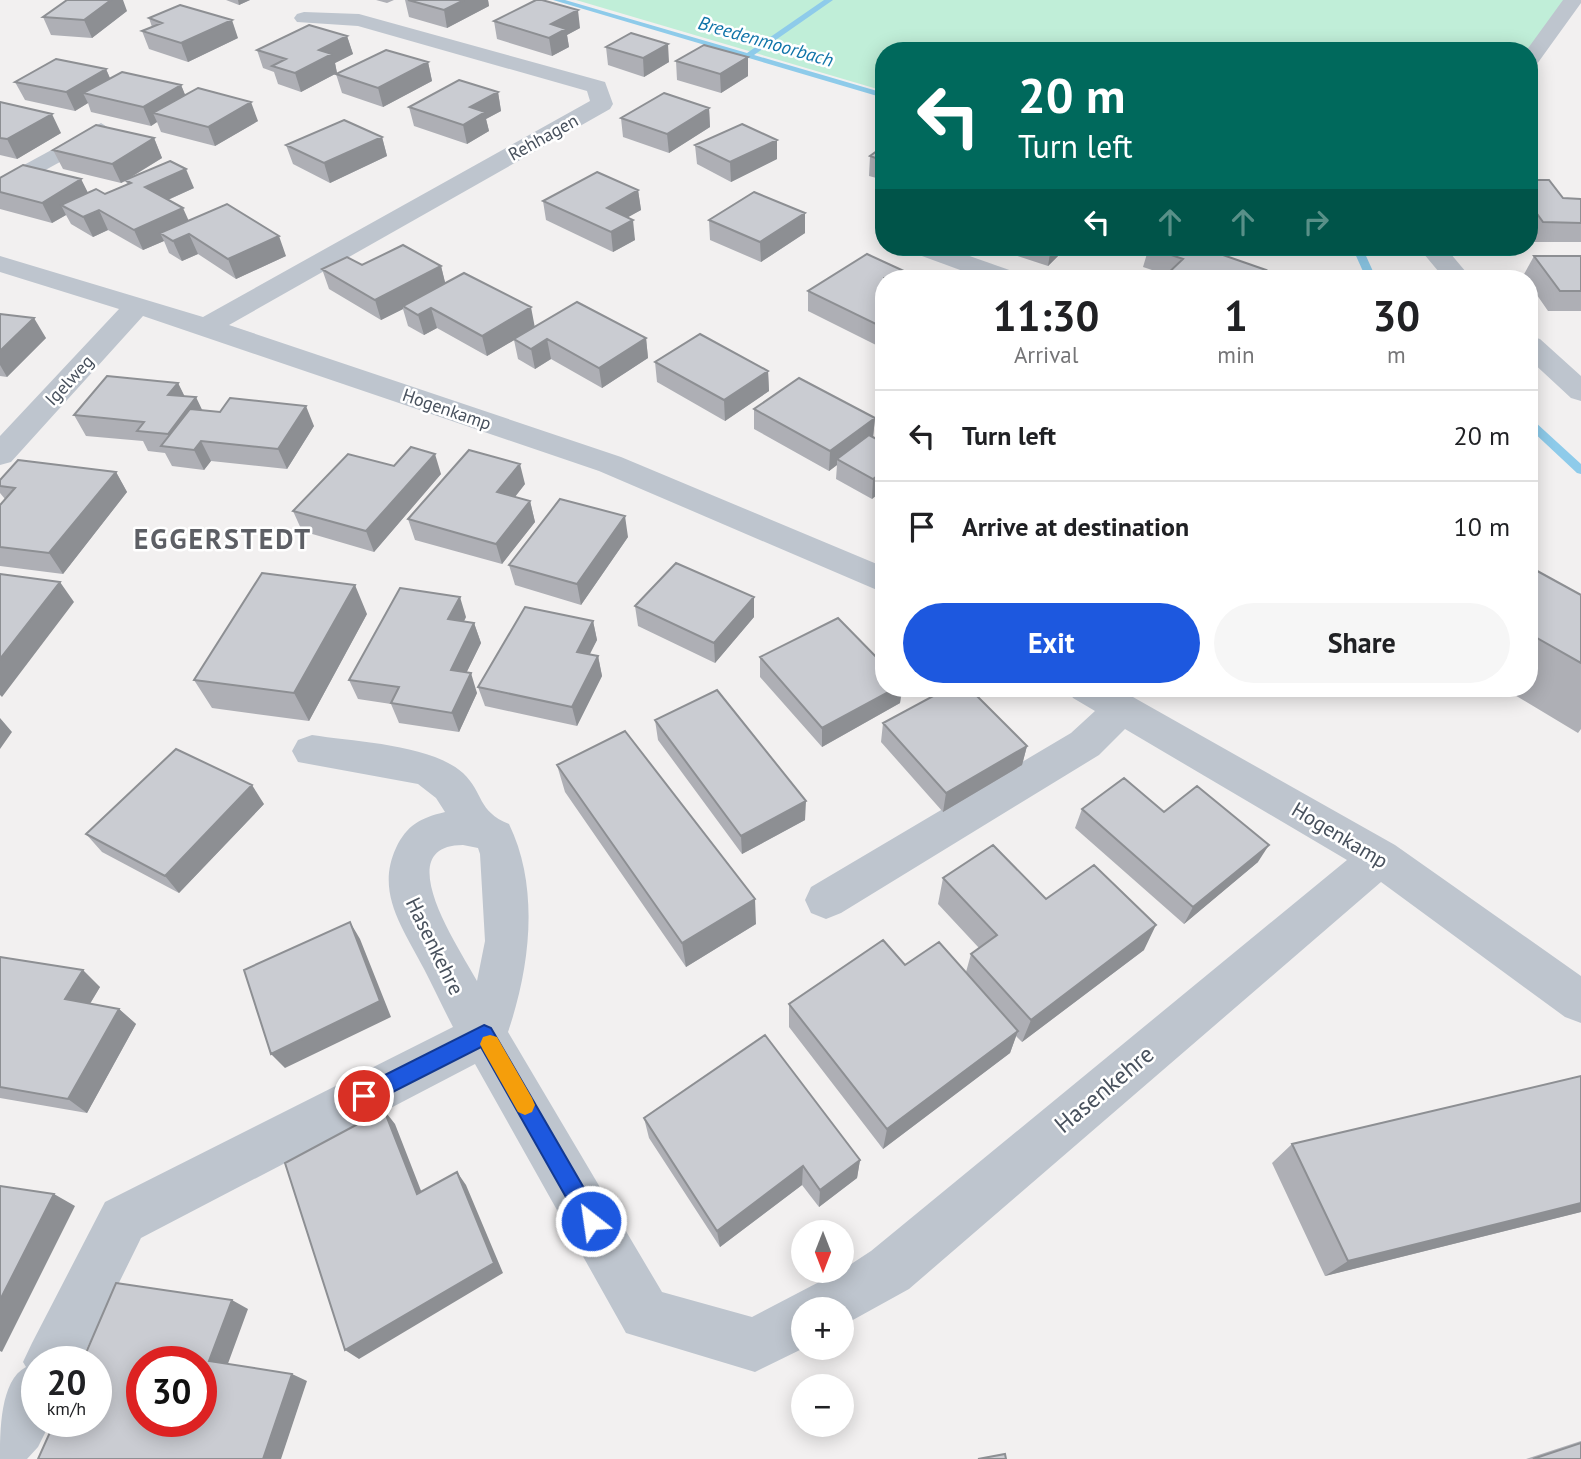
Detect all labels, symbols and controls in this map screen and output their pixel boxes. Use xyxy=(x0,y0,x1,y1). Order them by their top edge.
water label: Breedenmoorbach xyxy=(696,10,836,72)
text: 20 m xyxy=(1018,63,1125,127)
icon: left xyxy=(903,70,994,161)
street label: Rehhagen xyxy=(504,108,582,166)
text: Turn left xyxy=(1018,125,1133,167)
icon: left xyxy=(1078,203,1116,241)
icon: ahead xyxy=(1151,203,1189,241)
icon: ahead xyxy=(1224,203,1262,241)
icon: right xyxy=(1297,203,1335,241)
text: 11:30 xyxy=(993,288,1099,343)
text: 1 xyxy=(1224,288,1248,343)
text: 30 xyxy=(1373,288,1420,343)
text: Arrival xyxy=(1014,340,1078,369)
text: min xyxy=(1217,340,1255,369)
text: m xyxy=(1387,340,1406,369)
street label: Igelweg xyxy=(40,350,98,410)
street label: Hogenkamp xyxy=(400,383,494,435)
icon: left xyxy=(903,417,941,455)
text: Turn left xyxy=(962,419,1056,452)
text: 20 m xyxy=(1454,419,1510,452)
icon: arrive xyxy=(903,508,941,546)
text: Arrive at destination xyxy=(962,510,1189,543)
text: 10 m xyxy=(1454,510,1510,543)
district label: EGGERSTEDT xyxy=(134,520,312,557)
button: Exit xyxy=(903,603,1200,683)
button: Share xyxy=(1214,603,1510,683)
street label: Hogenkamp xyxy=(1287,796,1393,874)
street label: Hasenkehre xyxy=(400,893,470,999)
street label: Hasenkehre xyxy=(1048,1038,1160,1140)
pin xyxy=(334,1066,394,1126)
icon: arrive xyxy=(345,1077,383,1115)
position arrow xyxy=(554,1184,628,1258)
north arrow xyxy=(791,1220,854,1283)
map controls xyxy=(791,1220,854,1437)
button: + xyxy=(791,1297,854,1360)
speed limit sign: 30 xyxy=(126,1346,217,1437)
text: 20 xyxy=(47,1359,86,1405)
button: − xyxy=(791,1374,854,1437)
text: km/h xyxy=(47,1397,86,1420)

